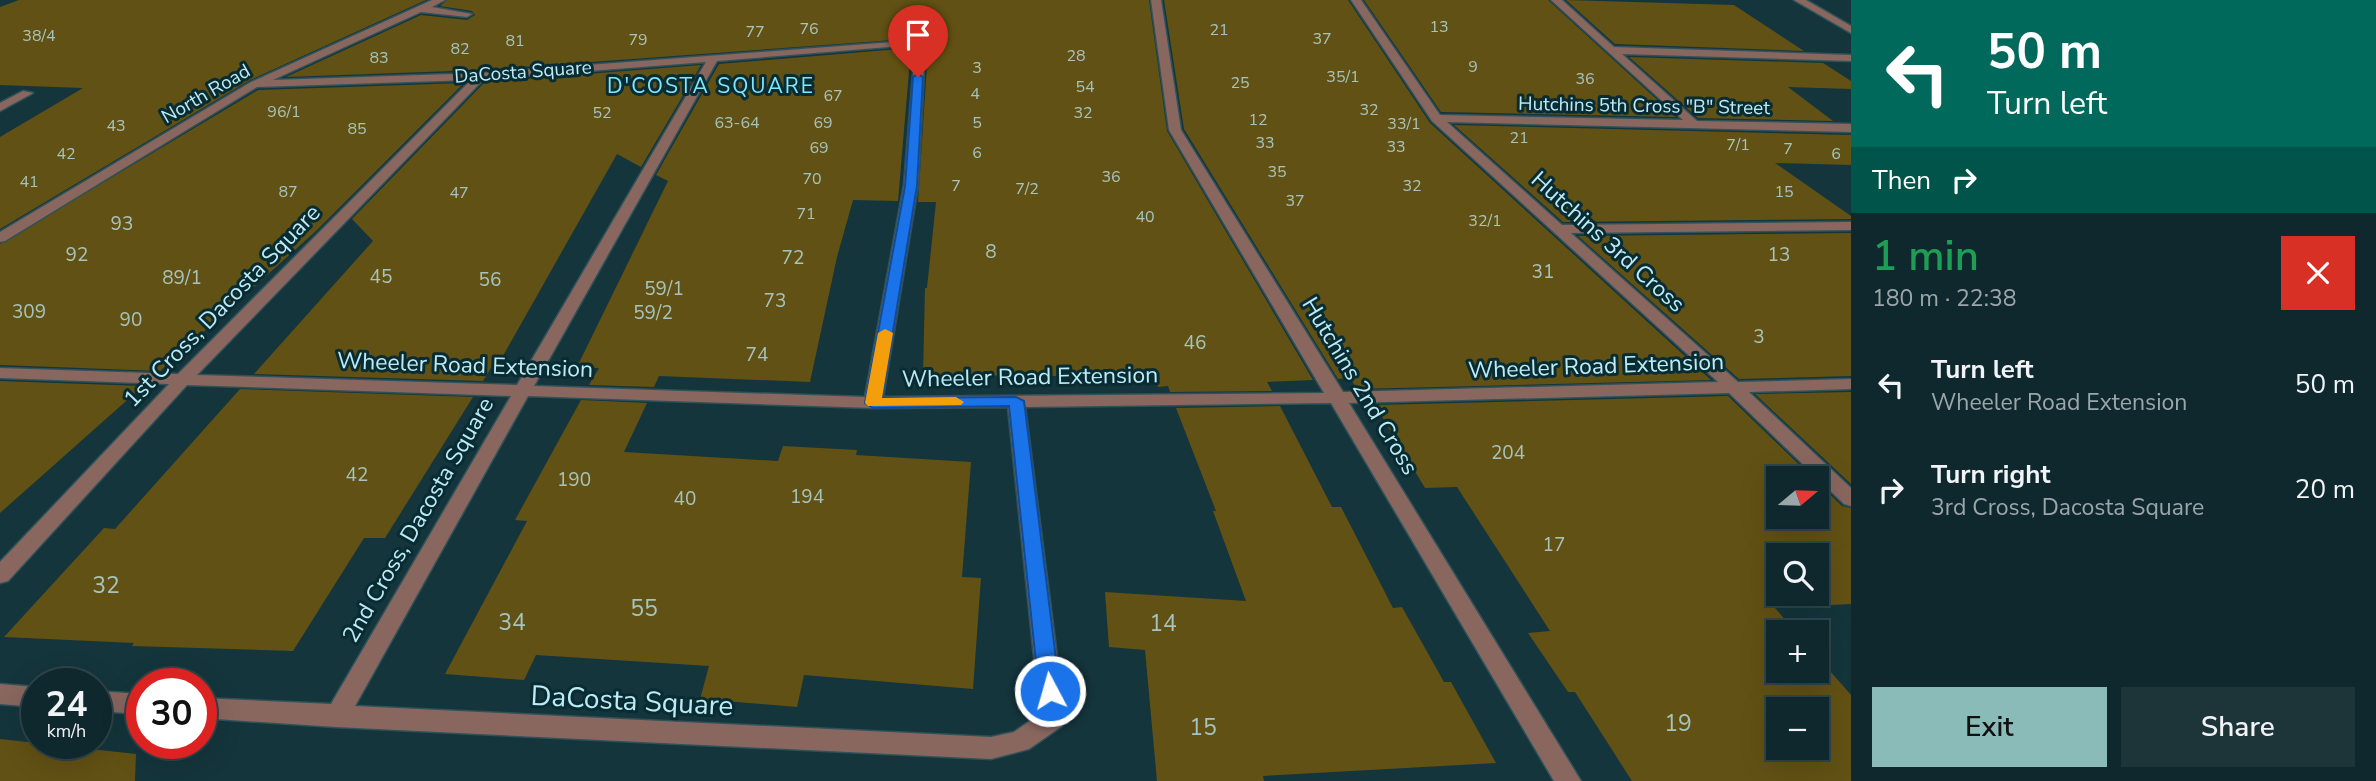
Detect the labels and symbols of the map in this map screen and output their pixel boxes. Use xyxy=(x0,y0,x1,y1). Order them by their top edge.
pin xyxy=(888,5,948,77)
house number: 13 xyxy=(1429,16,1449,38)
house number: 76 xyxy=(799,18,819,40)
house number: 21 xyxy=(1209,19,1229,41)
house number: 77 xyxy=(745,21,765,43)
house number: 38/4 xyxy=(22,25,56,47)
house number: 37 xyxy=(1312,28,1332,50)
house number: 79 xyxy=(628,29,648,51)
house number: 81 xyxy=(505,30,525,52)
house number: 82 xyxy=(450,38,470,60)
house number: 28 xyxy=(1066,45,1086,67)
house number: 83 xyxy=(369,47,389,69)
street label: DaCosta Square xyxy=(453,54,593,90)
house number: 9 xyxy=(1468,56,1478,78)
house number: 3 xyxy=(972,57,982,79)
street label: North Road xyxy=(157,58,255,130)
house number: 35/1 xyxy=(1326,66,1360,88)
house number: 36 xyxy=(1575,68,1595,90)
district label: D'COSTA SQUARE xyxy=(607,72,815,100)
house number: 25 xyxy=(1230,72,1250,94)
house number: 54 xyxy=(1075,76,1095,98)
house number: 4 xyxy=(970,83,980,105)
house number: 67 xyxy=(823,85,843,107)
street label: Hutchins 5th Cross "B" Street xyxy=(1518,91,1770,121)
house number: 32 xyxy=(1359,99,1379,121)
house number: 96/1 xyxy=(267,101,301,123)
house number: 52 xyxy=(592,102,612,124)
house number: 32 xyxy=(1073,102,1093,124)
house number: 12 xyxy=(1248,109,1268,131)
house number: 63-64 xyxy=(714,112,760,134)
house number: 69 xyxy=(813,112,833,134)
house number: 5 xyxy=(972,112,982,134)
house number: 33/1 xyxy=(1387,113,1421,135)
house number: 43 xyxy=(106,115,126,137)
house number: 85 xyxy=(347,118,367,140)
house number: 21 xyxy=(1509,127,1529,149)
house number: 33 xyxy=(1255,132,1275,154)
house number: 7/1 xyxy=(1726,134,1750,156)
house number: 33 xyxy=(1386,136,1406,158)
house number: 69 xyxy=(809,137,829,159)
house number: 7 xyxy=(1783,138,1793,160)
house number: 6 xyxy=(972,142,982,164)
house number: 42 xyxy=(56,143,76,165)
house number: 6 xyxy=(1831,143,1841,165)
house number: 35 xyxy=(1267,161,1287,183)
street label: Hutchins 3rd Cross xyxy=(1524,165,1692,319)
house number: 36 xyxy=(1101,166,1121,188)
house number: 70 xyxy=(802,168,822,190)
house number: 41 xyxy=(19,171,39,193)
house number: 7 xyxy=(951,175,961,197)
house number: 32 xyxy=(1402,175,1422,197)
house number: 7/2 xyxy=(1015,178,1039,200)
house number: 87 xyxy=(278,181,298,203)
house number: 15 xyxy=(1774,181,1794,203)
house number: 47 xyxy=(449,182,469,204)
house number: 37 xyxy=(1285,190,1305,212)
street label: 1st Cross, Dacosta Square xyxy=(117,198,327,414)
house number: 71 xyxy=(796,203,816,225)
house number: 40 xyxy=(1135,206,1155,228)
house number: 32/1 xyxy=(1468,210,1502,232)
house number: 93 xyxy=(111,211,133,237)
house number: 8 xyxy=(985,239,997,265)
house number: 92 xyxy=(66,242,88,268)
house number: 13 xyxy=(1768,242,1790,268)
house number: 72 xyxy=(782,245,804,271)
house number: 31 xyxy=(1532,259,1554,285)
house number: 45 xyxy=(370,264,392,290)
house number: 89/1 xyxy=(162,265,202,291)
house number: 56 xyxy=(479,267,501,293)
house number: 59/1 xyxy=(644,276,684,302)
house number: 73 xyxy=(764,288,786,314)
street label: Hutchins 2nd Cross xyxy=(1295,291,1425,481)
house number: 309 xyxy=(12,299,46,325)
house number: 59/2 xyxy=(633,300,673,326)
house number: 90 xyxy=(120,307,142,333)
house number: 3 xyxy=(1753,324,1765,350)
house number: 46 xyxy=(1184,330,1206,356)
house number: 74 xyxy=(746,342,768,368)
street label: Wheeler Road Extension xyxy=(336,345,594,385)
street label: Wheeler Road Extension xyxy=(1467,346,1725,386)
street label: Wheeler Road Extension xyxy=(902,359,1158,395)
street label: 2nd Cross, Dacosta Square xyxy=(335,392,501,648)
house number: 204 xyxy=(1491,440,1525,466)
house number: 42 xyxy=(346,462,368,488)
north arrow xyxy=(1766,466,1829,528)
house number: 190 xyxy=(557,467,591,493)
house number: 194 xyxy=(790,484,824,510)
house number: 40 xyxy=(674,486,696,512)
house number: 17 xyxy=(1543,532,1565,558)
house number: 32 xyxy=(92,570,120,601)
house number: 55 xyxy=(630,593,658,624)
house number: 34 xyxy=(498,607,526,638)
house number: 14 xyxy=(1149,608,1177,639)
position arrow xyxy=(1013,654,1087,728)
speed limit sign: 30 xyxy=(126,668,217,759)
street label: DaCosta Square xyxy=(530,677,734,725)
house number: 19 xyxy=(1664,708,1692,739)
house number: 15 xyxy=(1189,712,1217,743)

